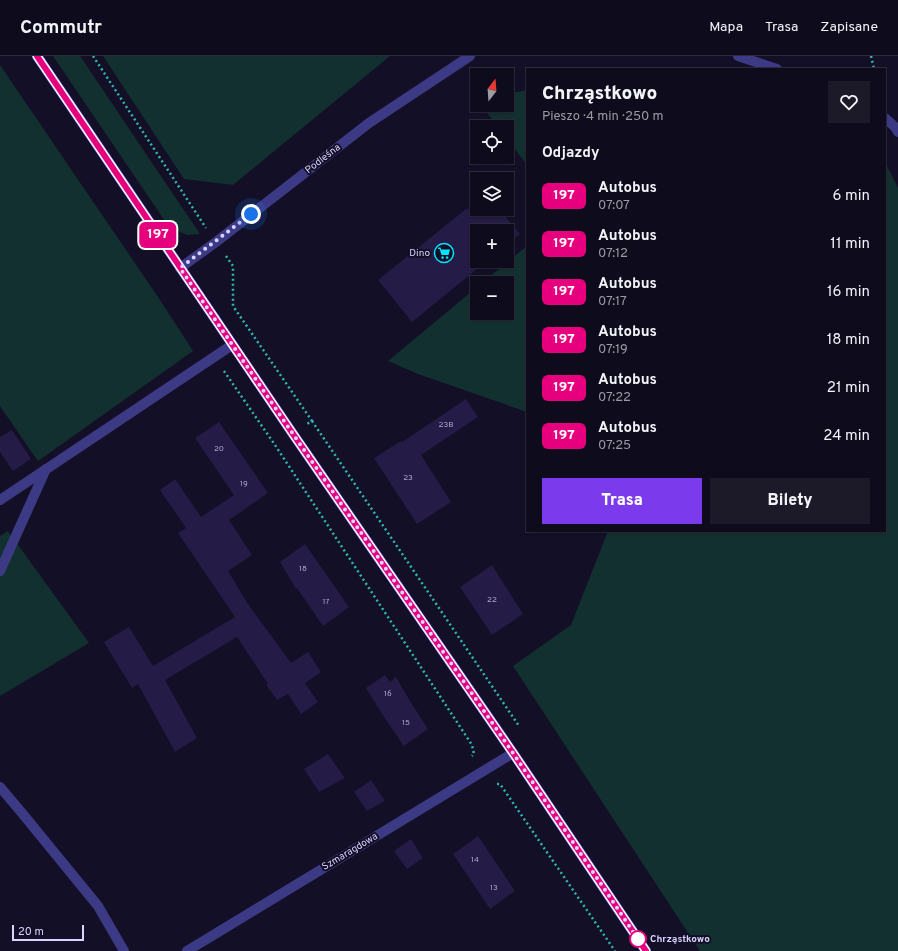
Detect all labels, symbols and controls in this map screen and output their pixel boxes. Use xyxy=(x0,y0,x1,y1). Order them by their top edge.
text: Commutr xyxy=(20,16,102,40)
text: Mapa xyxy=(709,19,743,36)
text: Trasa xyxy=(765,19,798,36)
text: Zapisane xyxy=(820,19,878,36)
north arrow xyxy=(470,68,514,112)
map controls xyxy=(470,68,514,320)
button: heart xyxy=(828,81,870,123)
text: Chrząstkowo xyxy=(542,82,657,106)
text: Pieszo · 4 min · 250 m xyxy=(542,109,663,125)
button: locate xyxy=(470,120,514,164)
street label: Podleśna xyxy=(303,141,343,177)
text: Odjazdy xyxy=(542,144,600,163)
button: layers xyxy=(470,172,514,216)
text: Autobus xyxy=(598,179,657,198)
text: 197 xyxy=(553,187,575,204)
text: 6 min xyxy=(833,187,870,206)
text: 07:07 xyxy=(598,198,630,214)
your location xyxy=(241,204,261,224)
line badge: 197 xyxy=(135,222,181,248)
button: + xyxy=(470,224,514,268)
text: 197 xyxy=(147,226,169,243)
text: Autobus xyxy=(598,227,657,246)
text: 197 xyxy=(553,235,575,252)
text: 11 min xyxy=(830,235,870,254)
supermarket icon: Dino xyxy=(433,242,455,264)
text: 07:12 xyxy=(598,246,628,262)
place label: Dino xyxy=(409,247,430,260)
text: Autobus xyxy=(598,275,657,294)
button: − xyxy=(470,276,514,320)
text: 197 xyxy=(553,283,575,300)
text: 16 min xyxy=(827,283,870,302)
text: 07:17 xyxy=(598,294,627,310)
text: Autobus xyxy=(598,323,657,342)
text: 197 xyxy=(553,331,575,348)
text: 18 min xyxy=(827,331,870,350)
text: 07:19 xyxy=(598,342,628,358)
text: Autobus xyxy=(598,371,657,390)
text: 197 xyxy=(553,379,575,396)
text: 21 min xyxy=(827,379,870,398)
text: 07:22 xyxy=(598,390,631,406)
text: Autobus xyxy=(598,419,657,438)
house number: 23B xyxy=(439,420,453,430)
text: 197 xyxy=(553,427,575,444)
text: 24 min xyxy=(823,427,870,446)
text: 07:25 xyxy=(598,438,631,454)
house number: 20 xyxy=(214,444,224,454)
house number: 23 xyxy=(403,473,413,483)
button: Trasa xyxy=(542,478,702,524)
button: Bilety xyxy=(710,478,870,524)
house number: 19 xyxy=(240,479,248,489)
house number: 18 xyxy=(299,564,307,574)
house number: 22 xyxy=(487,595,497,605)
house number: 17 xyxy=(322,597,330,607)
house number: 16 xyxy=(384,689,392,699)
house number: 15 xyxy=(402,718,410,728)
street label: Szmaragdowa xyxy=(320,830,380,874)
house number: 14 xyxy=(471,855,479,865)
house number: 13 xyxy=(490,883,498,893)
scale bar xyxy=(12,923,84,942)
text: 20 m xyxy=(18,925,44,939)
marker: Chrząstkowo xyxy=(629,930,647,948)
place label: Chrząstkowo xyxy=(650,933,710,946)

